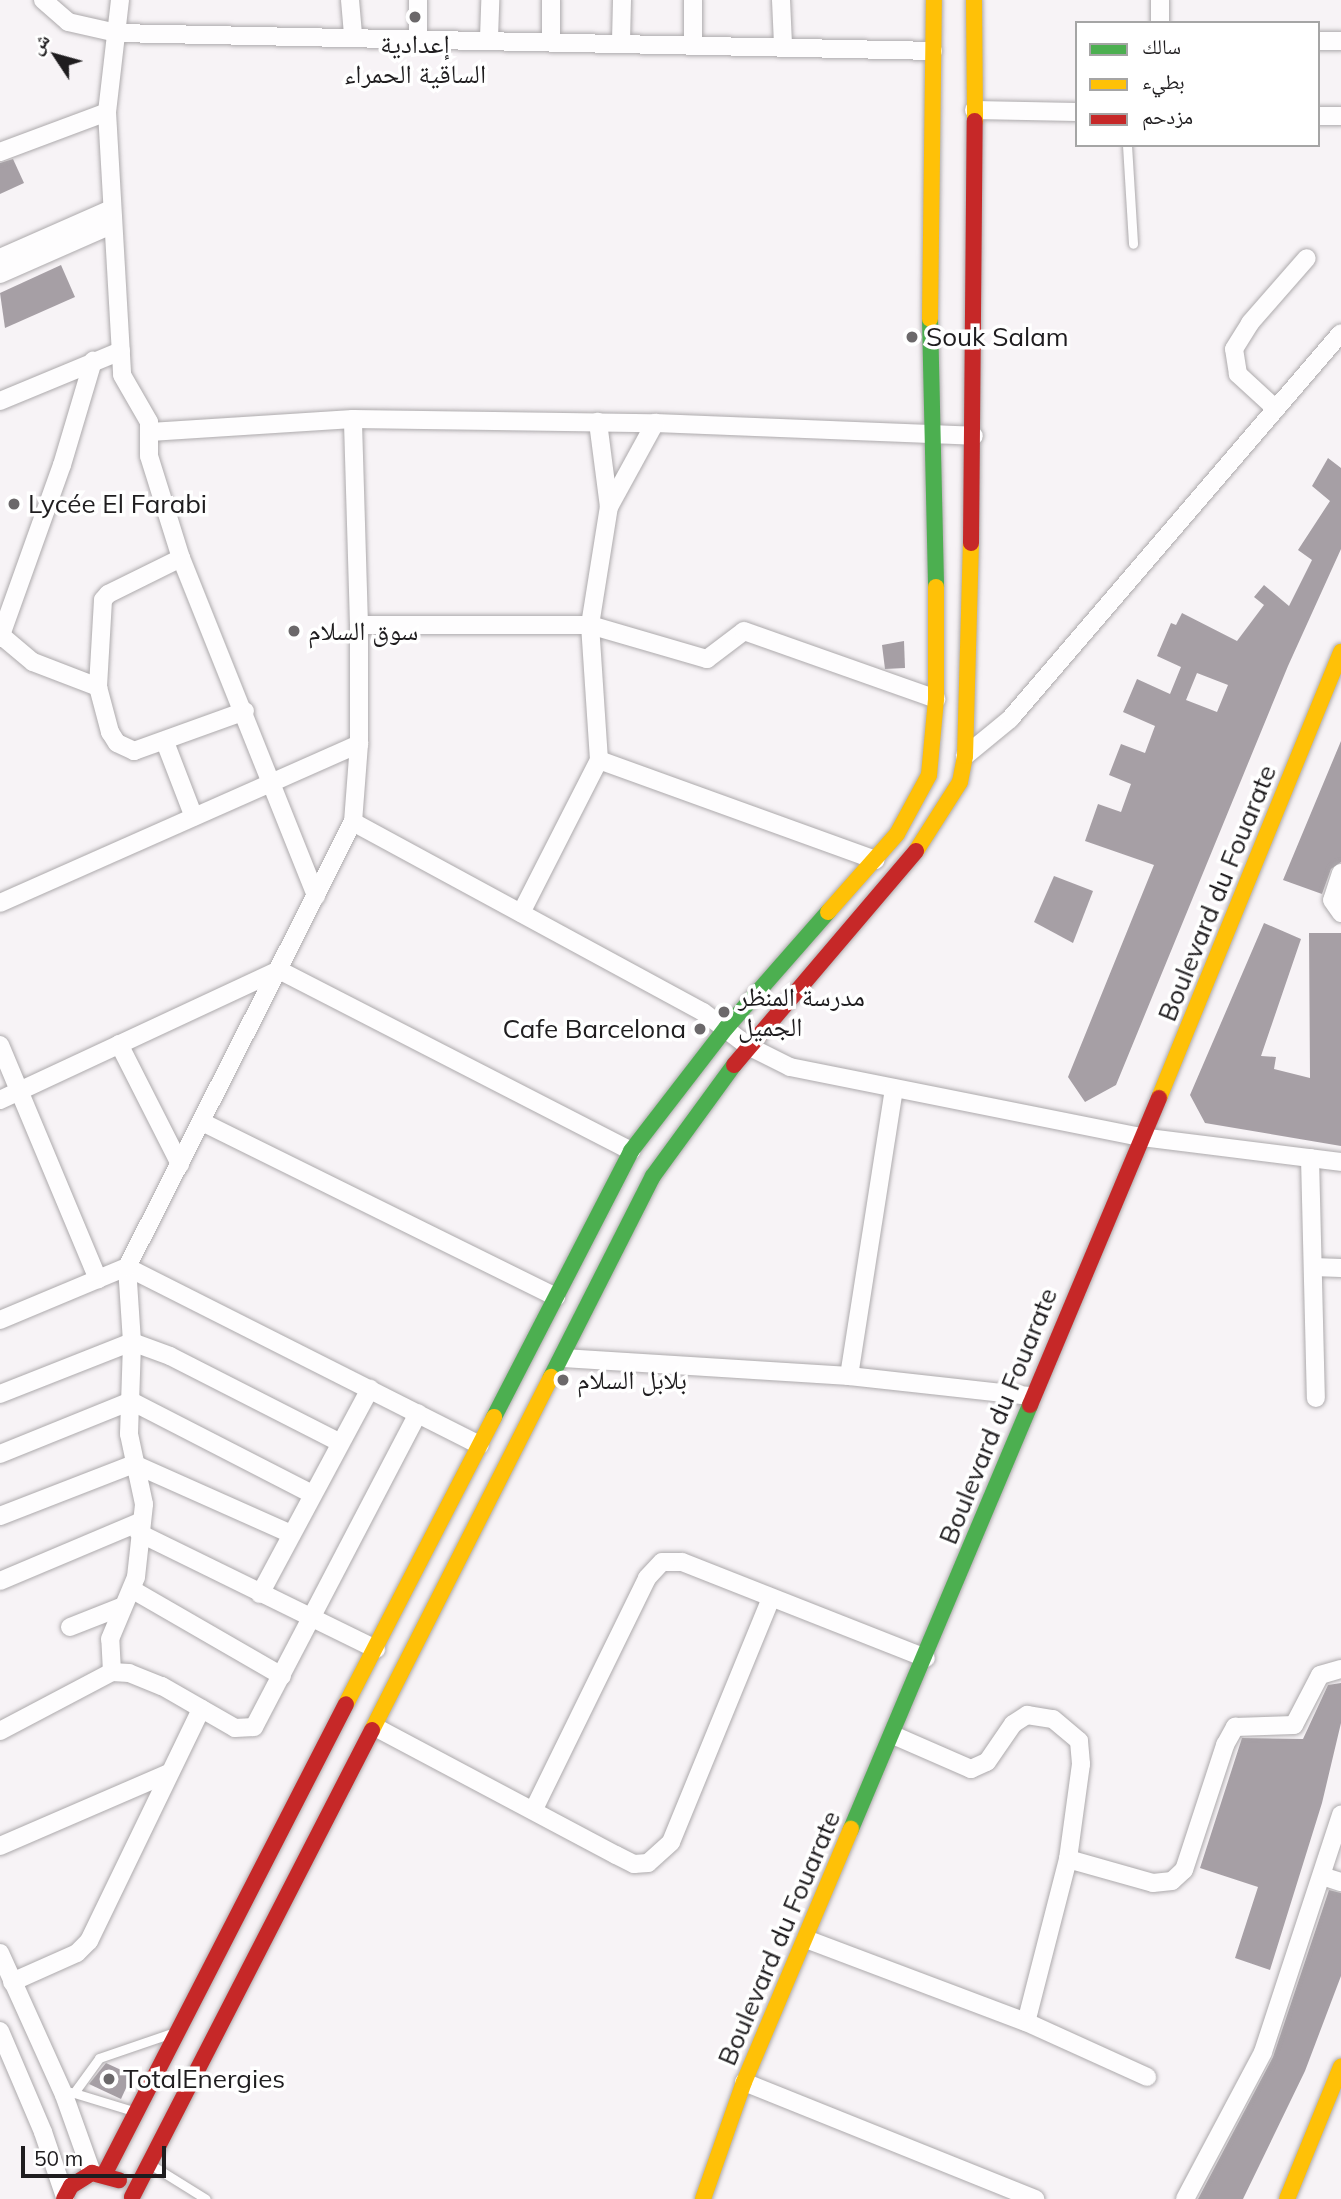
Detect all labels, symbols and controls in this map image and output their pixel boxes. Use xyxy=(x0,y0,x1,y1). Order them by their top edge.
marker: إعدادية الساقية الحمراء xyxy=(407,9,423,25)
north arrow xyxy=(21,21,91,91)
legend xyxy=(1075,21,1320,147)
text: ش xyxy=(23,28,55,59)
place label: إعدادية الساقية الحمراء xyxy=(344,28,486,90)
text: سالك xyxy=(1142,33,1181,59)
text: بطيء xyxy=(1142,68,1185,94)
text: مزدحم xyxy=(1142,103,1193,129)
place label: Souk Salam xyxy=(926,321,1069,353)
marker: Souk Salam xyxy=(904,329,920,345)
place label: Lycée El Farabi xyxy=(28,488,207,520)
marker: Lycée El Farabi xyxy=(6,496,22,512)
place label: سوق السلام xyxy=(308,615,418,647)
marker: سوق السلام xyxy=(286,623,302,639)
street label: Boulevard du Fouarate xyxy=(1151,760,1283,1026)
place label: مدرسة المنظر الجميل xyxy=(738,981,865,1042)
marker: مدرسة المنظر الجميل xyxy=(716,1004,732,1020)
place label: Cafe Barcelona xyxy=(503,1013,686,1045)
marker: Cafe Barcelona xyxy=(692,1021,708,1037)
street label: Boulevard du Fouarate xyxy=(932,1283,1064,1549)
place label: بلابل السلام xyxy=(577,1364,687,1396)
marker: بلابل السلام xyxy=(555,1372,571,1388)
street label: Boulevard du Fouarate xyxy=(711,1806,847,2070)
place label: TotalEnergies xyxy=(123,2063,285,2095)
marker: TotalEnergies xyxy=(101,2071,117,2087)
scale bar xyxy=(24,2132,170,2176)
text: 50 m xyxy=(34,2145,83,2171)

